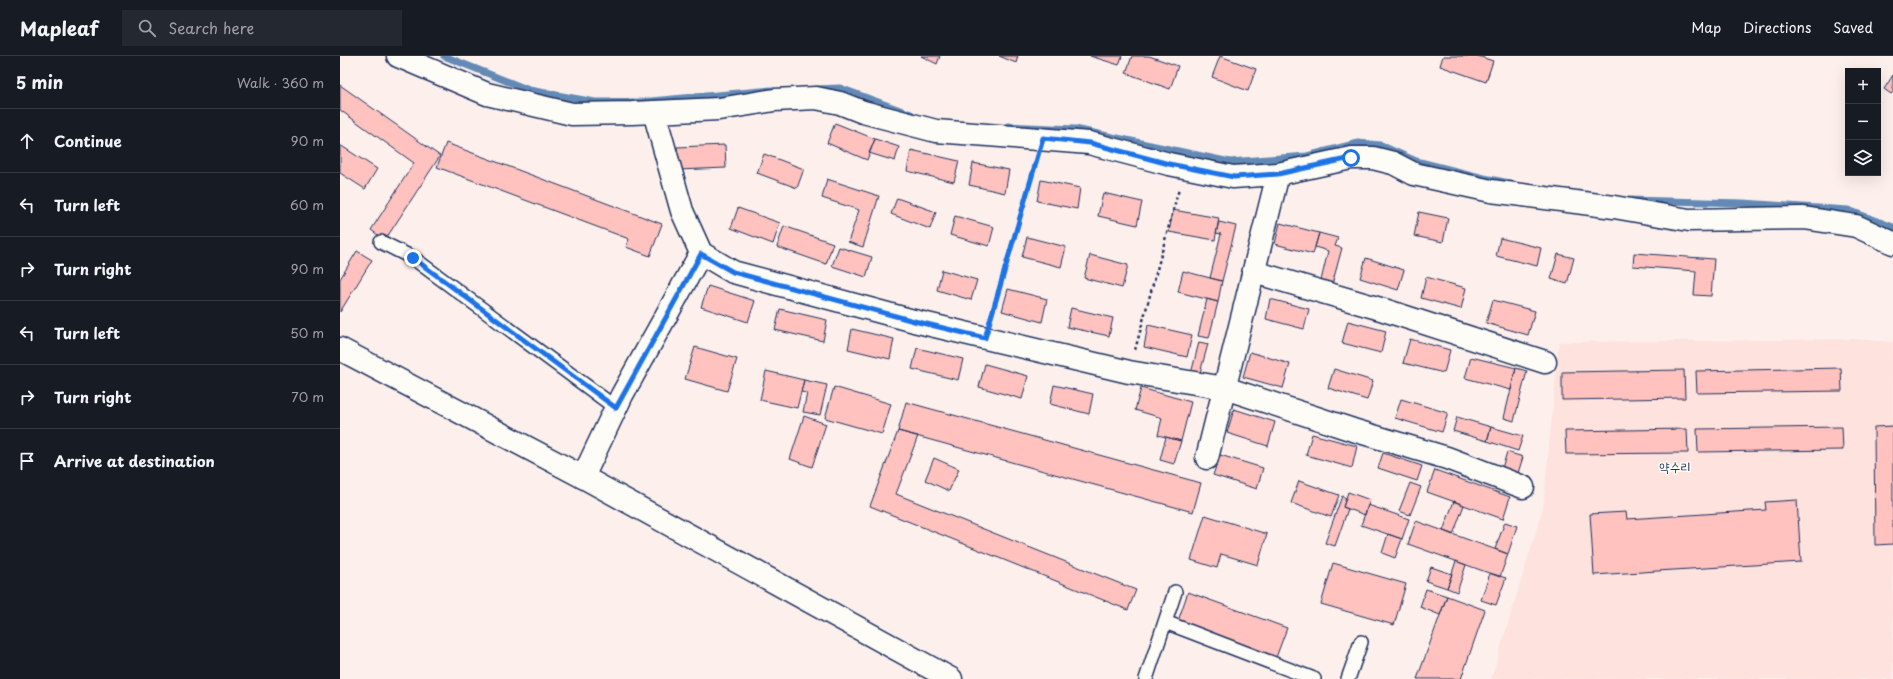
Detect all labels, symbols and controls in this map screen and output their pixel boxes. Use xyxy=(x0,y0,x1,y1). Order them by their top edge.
search box xyxy=(122,10,402,46)
text: Mapleaf xyxy=(20,14,98,42)
text: Search here xyxy=(168,16,254,39)
icon: search xyxy=(136,17,158,39)
text: Map xyxy=(1691,17,1721,38)
text: Directions xyxy=(1743,17,1811,38)
text: Saved xyxy=(1833,17,1873,38)
map controls xyxy=(1845,68,1881,176)
button: + xyxy=(1845,68,1881,104)
text: 5 min xyxy=(16,69,63,95)
text: Walk · 360 m xyxy=(237,73,324,92)
button: − xyxy=(1845,104,1881,140)
text: Continue xyxy=(54,129,122,152)
icon: ahead xyxy=(16,130,38,152)
text: 90 m xyxy=(291,131,324,150)
button: layers xyxy=(1845,140,1881,176)
route start xyxy=(1342,149,1360,167)
text: Turn left xyxy=(54,193,120,216)
icon: left xyxy=(16,194,38,216)
text: 60 m xyxy=(290,195,324,214)
route end xyxy=(404,249,422,267)
text: Turn right xyxy=(54,257,131,280)
icon: right xyxy=(16,258,38,280)
text: 90 m xyxy=(291,259,324,278)
text: Turn left xyxy=(54,321,120,344)
icon: left xyxy=(16,322,38,344)
text: 50 m xyxy=(290,323,324,342)
text: Turn right xyxy=(54,385,131,408)
icon: right xyxy=(16,386,38,408)
text: 70 m xyxy=(291,387,324,406)
text: Arrive at destination xyxy=(54,449,215,472)
icon: arrive xyxy=(16,450,38,472)
district label: 약수리 xyxy=(1659,457,1691,476)

